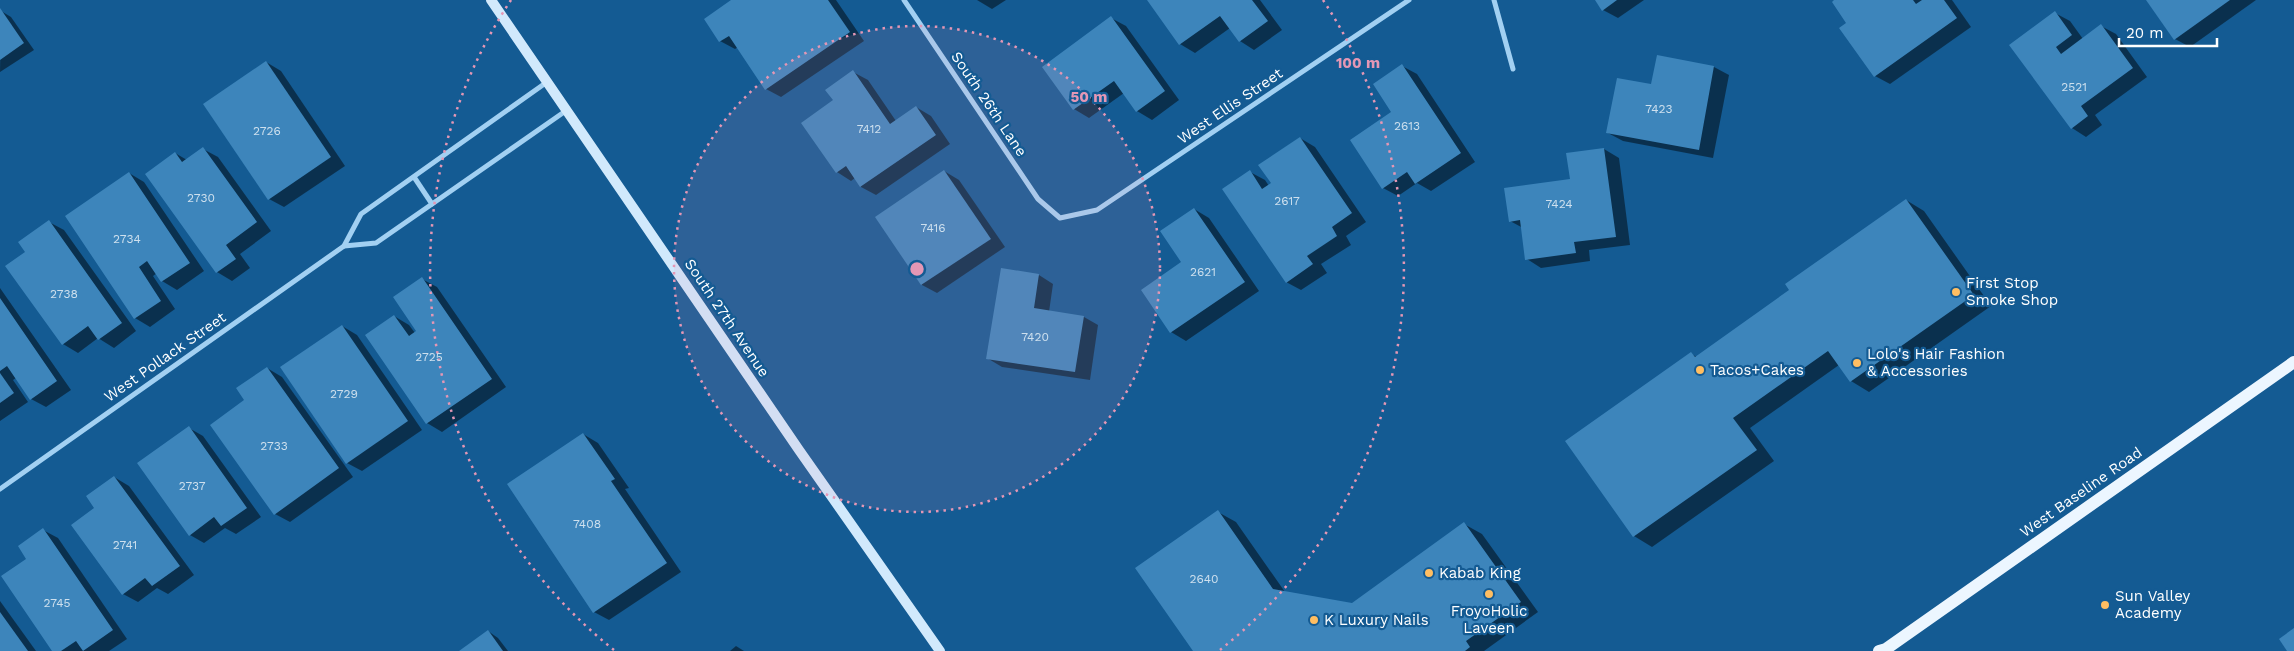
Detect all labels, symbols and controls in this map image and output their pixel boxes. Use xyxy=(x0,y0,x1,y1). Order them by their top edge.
scale bar xyxy=(2119,15,2216,47)
text: 20 m xyxy=(2126,24,2164,42)
street label: South 26th Lane xyxy=(947,48,1031,160)
text: 100 m xyxy=(1336,54,1380,72)
street label: West Ellis Street xyxy=(1174,64,1287,148)
house number: 2521 xyxy=(2061,80,2087,94)
text: 50 m xyxy=(1071,88,1107,106)
house number: 7423 xyxy=(1645,102,1673,116)
house number: 2613 xyxy=(1394,119,1420,133)
house number: 7412 xyxy=(857,122,881,136)
house number: 2726 xyxy=(253,124,281,138)
house number: 2730 xyxy=(187,191,215,205)
house number: 2617 xyxy=(1274,194,1300,208)
house number: 7424 xyxy=(1545,197,1573,211)
house number: 7416 xyxy=(920,221,946,235)
house number: 2734 xyxy=(113,232,141,246)
street label: South 27th Avenue xyxy=(681,256,773,380)
centre of rings xyxy=(908,260,926,278)
house number: 2621 xyxy=(1190,265,1216,279)
place label: First Stop Smoke Shop xyxy=(1966,274,2058,309)
marker: First Stop Smoke Shop xyxy=(1950,286,1962,298)
house number: 2738 xyxy=(50,287,78,301)
street label: West Pollack Street xyxy=(101,308,230,406)
house number: 7420 xyxy=(1021,330,1049,344)
place label: Lolo's Hair Fashion & Accessories xyxy=(1867,345,2005,380)
house number: 2725 xyxy=(415,350,443,364)
marker: Lolo's Hair Fashion & Accessories xyxy=(1851,357,1863,369)
place label: Tacos+Cakes xyxy=(1710,361,1804,379)
marker: Tacos+Cakes xyxy=(1694,364,1706,376)
house number: 2729 xyxy=(330,387,358,401)
house number: 2733 xyxy=(260,439,288,453)
street label: West Baseline Road xyxy=(2016,443,2146,541)
house number: 2737 xyxy=(179,479,206,493)
house number: 7408 xyxy=(573,517,601,531)
house number: 2741 xyxy=(113,538,137,552)
place label: Kabab King xyxy=(1439,564,1521,582)
marker: Kabab King xyxy=(1423,567,1435,579)
house number: 2640 xyxy=(1189,572,1219,586)
place label: Sun Valley Academy xyxy=(2115,587,2190,622)
marker: FroyoHolic Laveen xyxy=(1483,588,1495,600)
house number: 2745 xyxy=(43,596,71,610)
marker: Sun Valley Academy xyxy=(2099,599,2111,611)
place label: FroyoHolic Laveen xyxy=(1451,602,1527,637)
place label: K Luxury Nails xyxy=(1324,611,1429,629)
marker: K Luxury Nails xyxy=(1308,614,1320,626)

